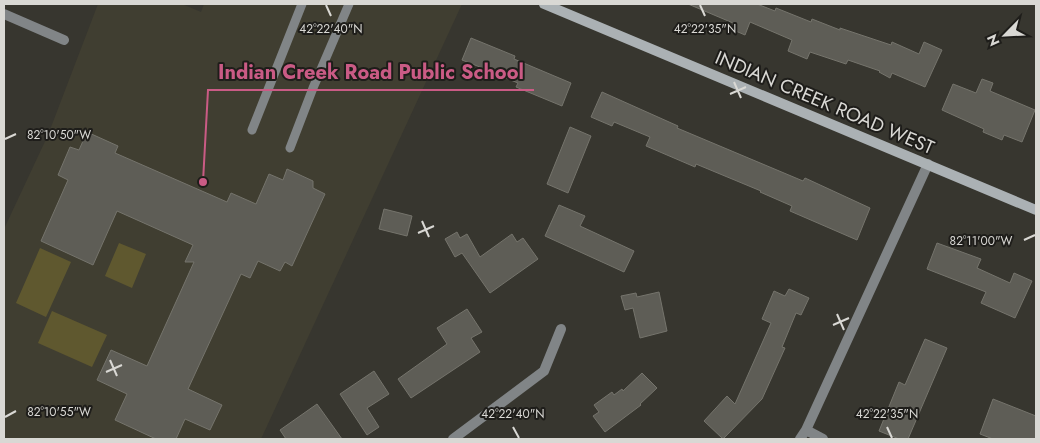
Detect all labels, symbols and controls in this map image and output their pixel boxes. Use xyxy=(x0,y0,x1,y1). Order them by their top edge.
north arrow xyxy=(980,10,1030,60)
text: 42°22'40"N xyxy=(299,20,363,38)
text: 42°22'35"N xyxy=(674,20,736,38)
text: N xyxy=(982,31,1005,49)
street label: INDIAN CREEK ROAD WEST xyxy=(711,44,939,161)
callout: Indian Creek Road Public School xyxy=(208,55,534,90)
text: Indian Creek Road Public School xyxy=(218,58,524,87)
text: 82°10'50"W xyxy=(27,126,91,144)
text: 82°11'00"W xyxy=(950,232,1013,250)
text: 82°10'55"W xyxy=(27,403,91,421)
text: 42°22'40"N xyxy=(481,405,545,423)
text: 42°22'35"N xyxy=(856,405,918,423)

